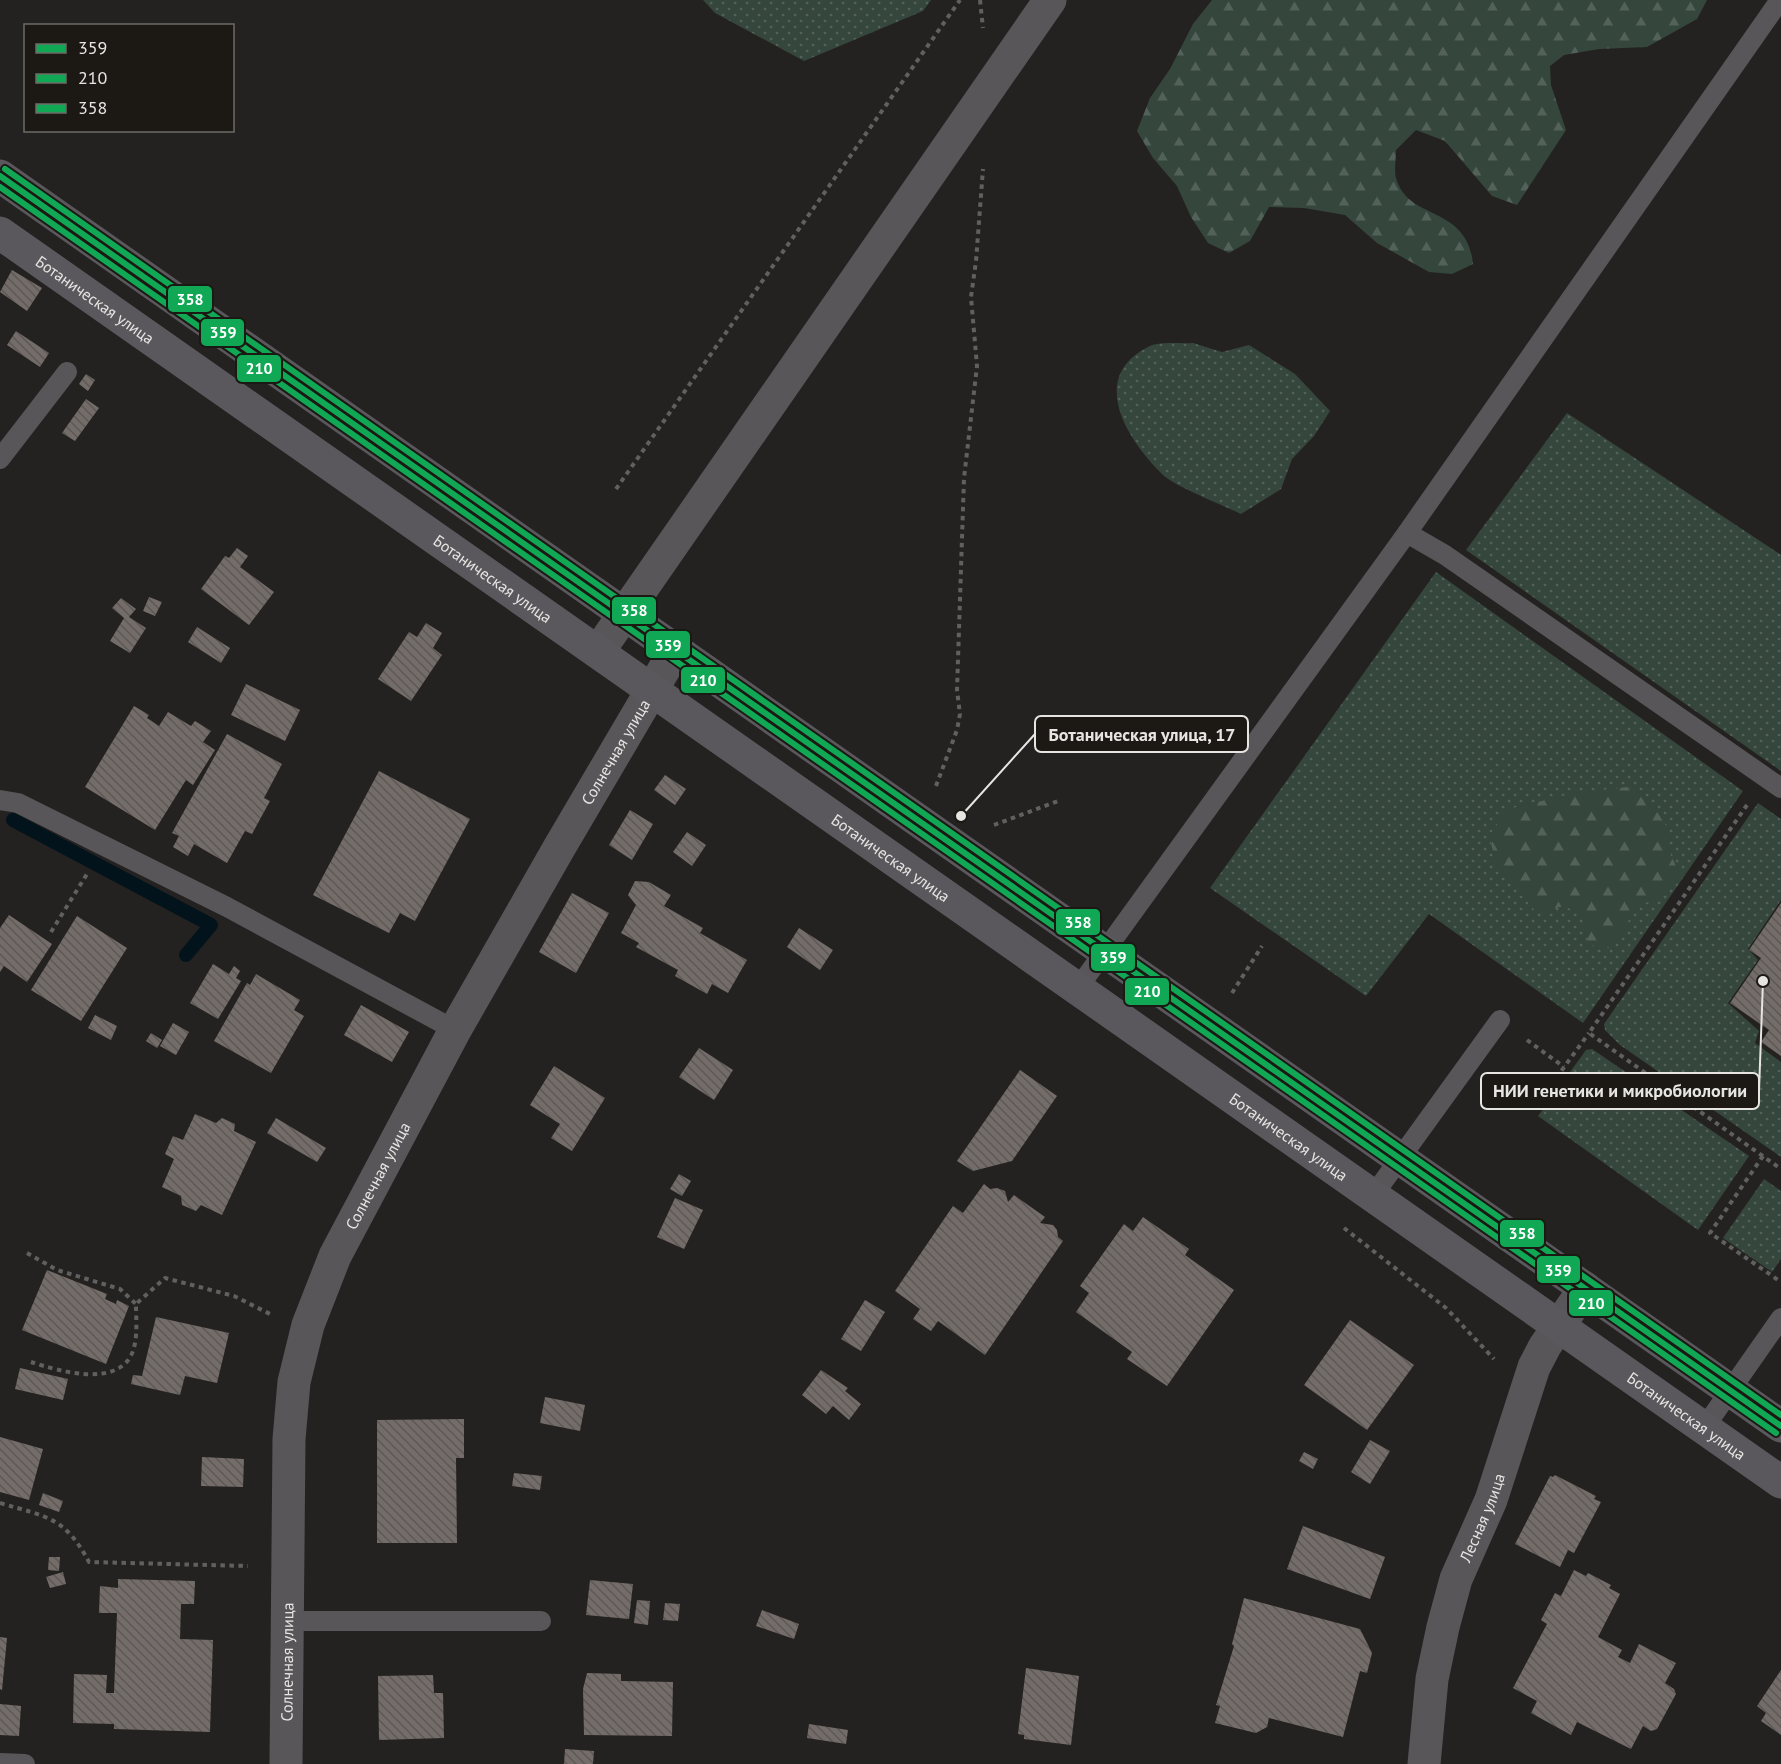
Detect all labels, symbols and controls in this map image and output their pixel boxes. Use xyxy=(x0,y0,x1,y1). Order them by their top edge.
legend xyxy=(24,24,234,132)
text: 359 xyxy=(78,36,107,59)
text: 210 xyxy=(78,66,108,89)
text: 358 xyxy=(78,96,107,119)
street label: Ботаническая улица xyxy=(32,251,158,348)
line badge: 358 xyxy=(167,285,213,313)
text: 358 xyxy=(176,289,204,309)
line badge: 359 xyxy=(200,318,245,347)
text: 359 xyxy=(209,322,237,342)
line badge: 210 xyxy=(236,354,282,383)
text: 210 xyxy=(245,358,273,378)
street label: Ботаническая улица xyxy=(430,530,556,627)
line badge: 358 xyxy=(611,596,657,625)
text: 358 xyxy=(620,600,648,620)
line badge: 359 xyxy=(645,630,691,659)
text: 359 xyxy=(654,635,682,655)
line badge: 210 xyxy=(680,666,726,694)
text: 210 xyxy=(689,670,717,690)
street label: Солнечная улица xyxy=(577,696,654,808)
callout: Ботаническая улица, 17 xyxy=(1035,716,1248,752)
text: Ботаническая улица, 17 xyxy=(1048,723,1236,746)
street label: Ботаническая улица xyxy=(828,809,954,906)
line badge: 358 xyxy=(1055,908,1101,936)
text: 358 xyxy=(1064,912,1092,932)
line badge: 359 xyxy=(1090,943,1136,972)
text: 359 xyxy=(1099,947,1127,967)
line badge: 210 xyxy=(1124,977,1170,1006)
text: 210 xyxy=(1133,981,1161,1001)
callout: НИИ генетики и микробиологии xyxy=(1481,1073,1759,1109)
text: НИИ генетики и микробиологии xyxy=(1493,1079,1747,1102)
street label: Ботаническая улица xyxy=(1226,1088,1352,1185)
street label: Солнечная улица xyxy=(341,1118,414,1233)
line badge: 358 xyxy=(1499,1219,1545,1248)
text: 358 xyxy=(1508,1223,1536,1243)
line badge: 359 xyxy=(1536,1255,1581,1284)
text: 359 xyxy=(1544,1260,1572,1280)
line badge: 210 xyxy=(1568,1289,1614,1317)
text: 210 xyxy=(1577,1293,1605,1313)
street label: Ботаническая улица xyxy=(1623,1367,1750,1464)
street label: Лесная улица xyxy=(1454,1471,1509,1566)
street label: Солнечная улица xyxy=(276,1602,297,1722)

